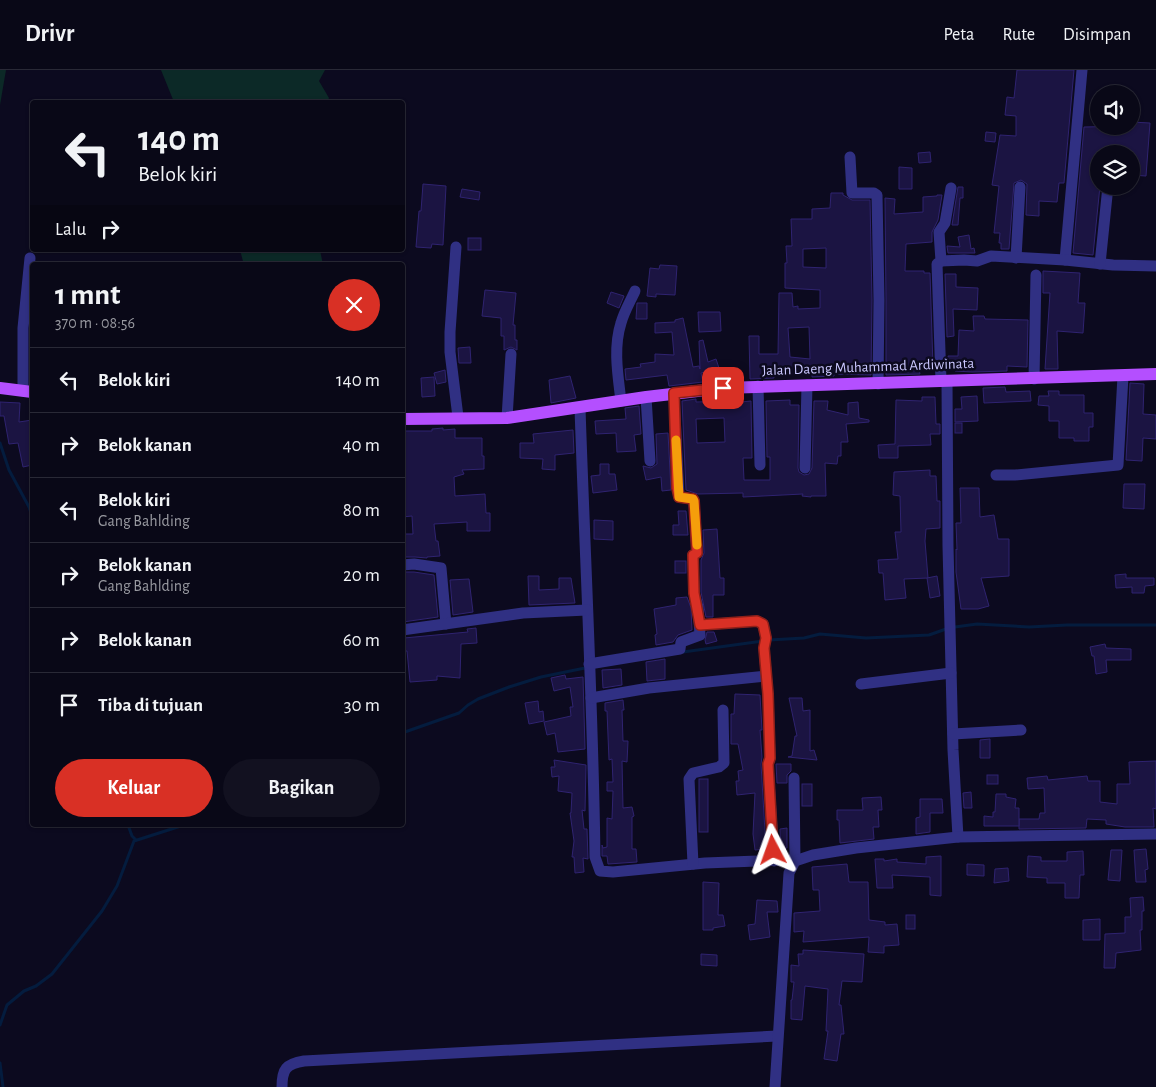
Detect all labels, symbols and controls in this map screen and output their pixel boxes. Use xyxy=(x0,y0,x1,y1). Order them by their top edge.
text: Drivr xyxy=(25,22,74,46)
text: Peta xyxy=(943,26,974,44)
text: Rute xyxy=(1002,26,1035,44)
text: Disimpan xyxy=(1063,26,1131,44)
map controls xyxy=(1090,85,1140,195)
button: sound xyxy=(1090,85,1140,135)
icon: left xyxy=(55,120,120,185)
text: 140 m xyxy=(138,122,220,157)
button: layers xyxy=(1090,145,1140,195)
text: Belok kiri xyxy=(138,163,217,185)
icon: right xyxy=(96,215,124,243)
text: Lalu xyxy=(55,220,86,239)
button: close xyxy=(328,279,380,331)
text: 1 mnt xyxy=(55,280,120,310)
text: 370 m · 08:56 xyxy=(55,315,135,331)
street label: Jalan Daeng Muhammad Ardiwinata xyxy=(761,356,975,378)
icon: left xyxy=(55,366,83,394)
pin xyxy=(702,367,744,409)
text: Belok kiri xyxy=(98,371,170,390)
text: 140 m xyxy=(336,371,380,390)
icon: arrive xyxy=(709,374,737,402)
icon: right xyxy=(55,431,83,459)
text: Belok kanan xyxy=(98,436,192,455)
text: 40 m xyxy=(342,436,380,455)
text: Belok kiri xyxy=(98,491,170,510)
icon: left xyxy=(55,496,83,524)
text: 80 m xyxy=(343,501,380,520)
text: Gang Bahlding xyxy=(98,513,190,529)
text: Belok kanan xyxy=(98,556,192,575)
icon: right xyxy=(55,561,83,589)
text: 20 m xyxy=(343,566,380,585)
text: Gang Bahlding xyxy=(98,578,190,594)
icon: right xyxy=(55,626,83,654)
text: Belok kanan xyxy=(98,631,192,650)
text: 60 m xyxy=(343,631,380,650)
icon: arrive xyxy=(55,691,83,719)
text: Tiba di tujuan xyxy=(98,696,203,715)
text: 30 m xyxy=(344,696,380,715)
button: Keluar xyxy=(55,759,213,817)
button: Bagikan xyxy=(223,759,380,817)
position arrow xyxy=(746,823,798,875)

